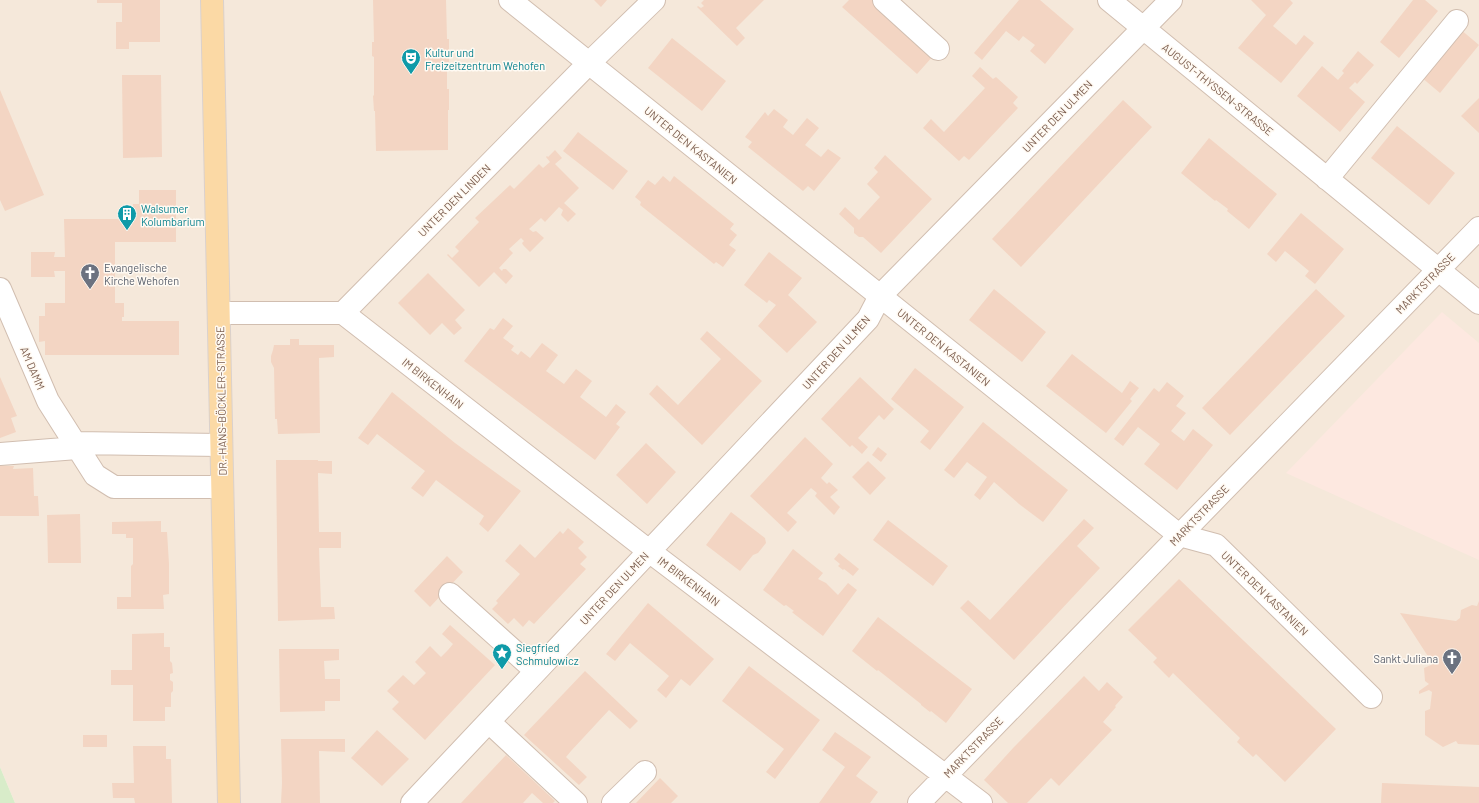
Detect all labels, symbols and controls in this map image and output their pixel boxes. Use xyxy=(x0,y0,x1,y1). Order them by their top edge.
street label: AUGUST-THYSSEN-STRASSE xyxy=(1160,40,1276,138)
place label: Kultur und Freizeitzentrum Wehofen xyxy=(425,46,545,72)
theatre icon: Kultur und Freizeitzentrum Wehofen xyxy=(400,47,422,75)
street label: UNTER DEN ULMEN xyxy=(1019,77,1095,155)
street label: UNTER DEN KASTANIEN xyxy=(642,104,740,186)
street label: UNTER DEN LINDEN xyxy=(415,161,493,239)
place label: Walsumer Kolumbarium xyxy=(141,202,205,228)
building icon: Walsumer Kolumbarium xyxy=(116,203,138,231)
street label: MARKTSTRASSE xyxy=(1393,250,1458,316)
place label: Evangelische Kirche Wehofen xyxy=(104,261,179,287)
church icon: Evangelische Kirche Wehofen xyxy=(79,262,101,290)
street label: UNTER DEN KASTANIEN xyxy=(895,306,993,388)
street label: UNTER DEN ULMEN xyxy=(799,312,873,392)
street label: DR.-HANS-BÖCKLER-STRASSE xyxy=(212,326,229,476)
street label: AM DAMM xyxy=(18,344,48,392)
street label: IM BIRKENHAIN xyxy=(400,355,466,411)
street label: MARKTSTRASSE xyxy=(1167,482,1232,548)
street label: UNTER DEN KASTANIEN xyxy=(1219,548,1311,638)
street label: UNTER DEN ULMEN xyxy=(577,549,651,627)
street label: IM BIRKENHAIN xyxy=(655,553,723,609)
place label: Siegfried Schmulowicz xyxy=(516,641,579,667)
place icon: Siegfried Schmulowicz xyxy=(491,642,513,670)
church icon: Sankt Juliana xyxy=(1441,647,1463,675)
place label: Sankt Juliana xyxy=(1374,652,1438,665)
street label: MARKTSTRASSE xyxy=(941,714,1006,780)

